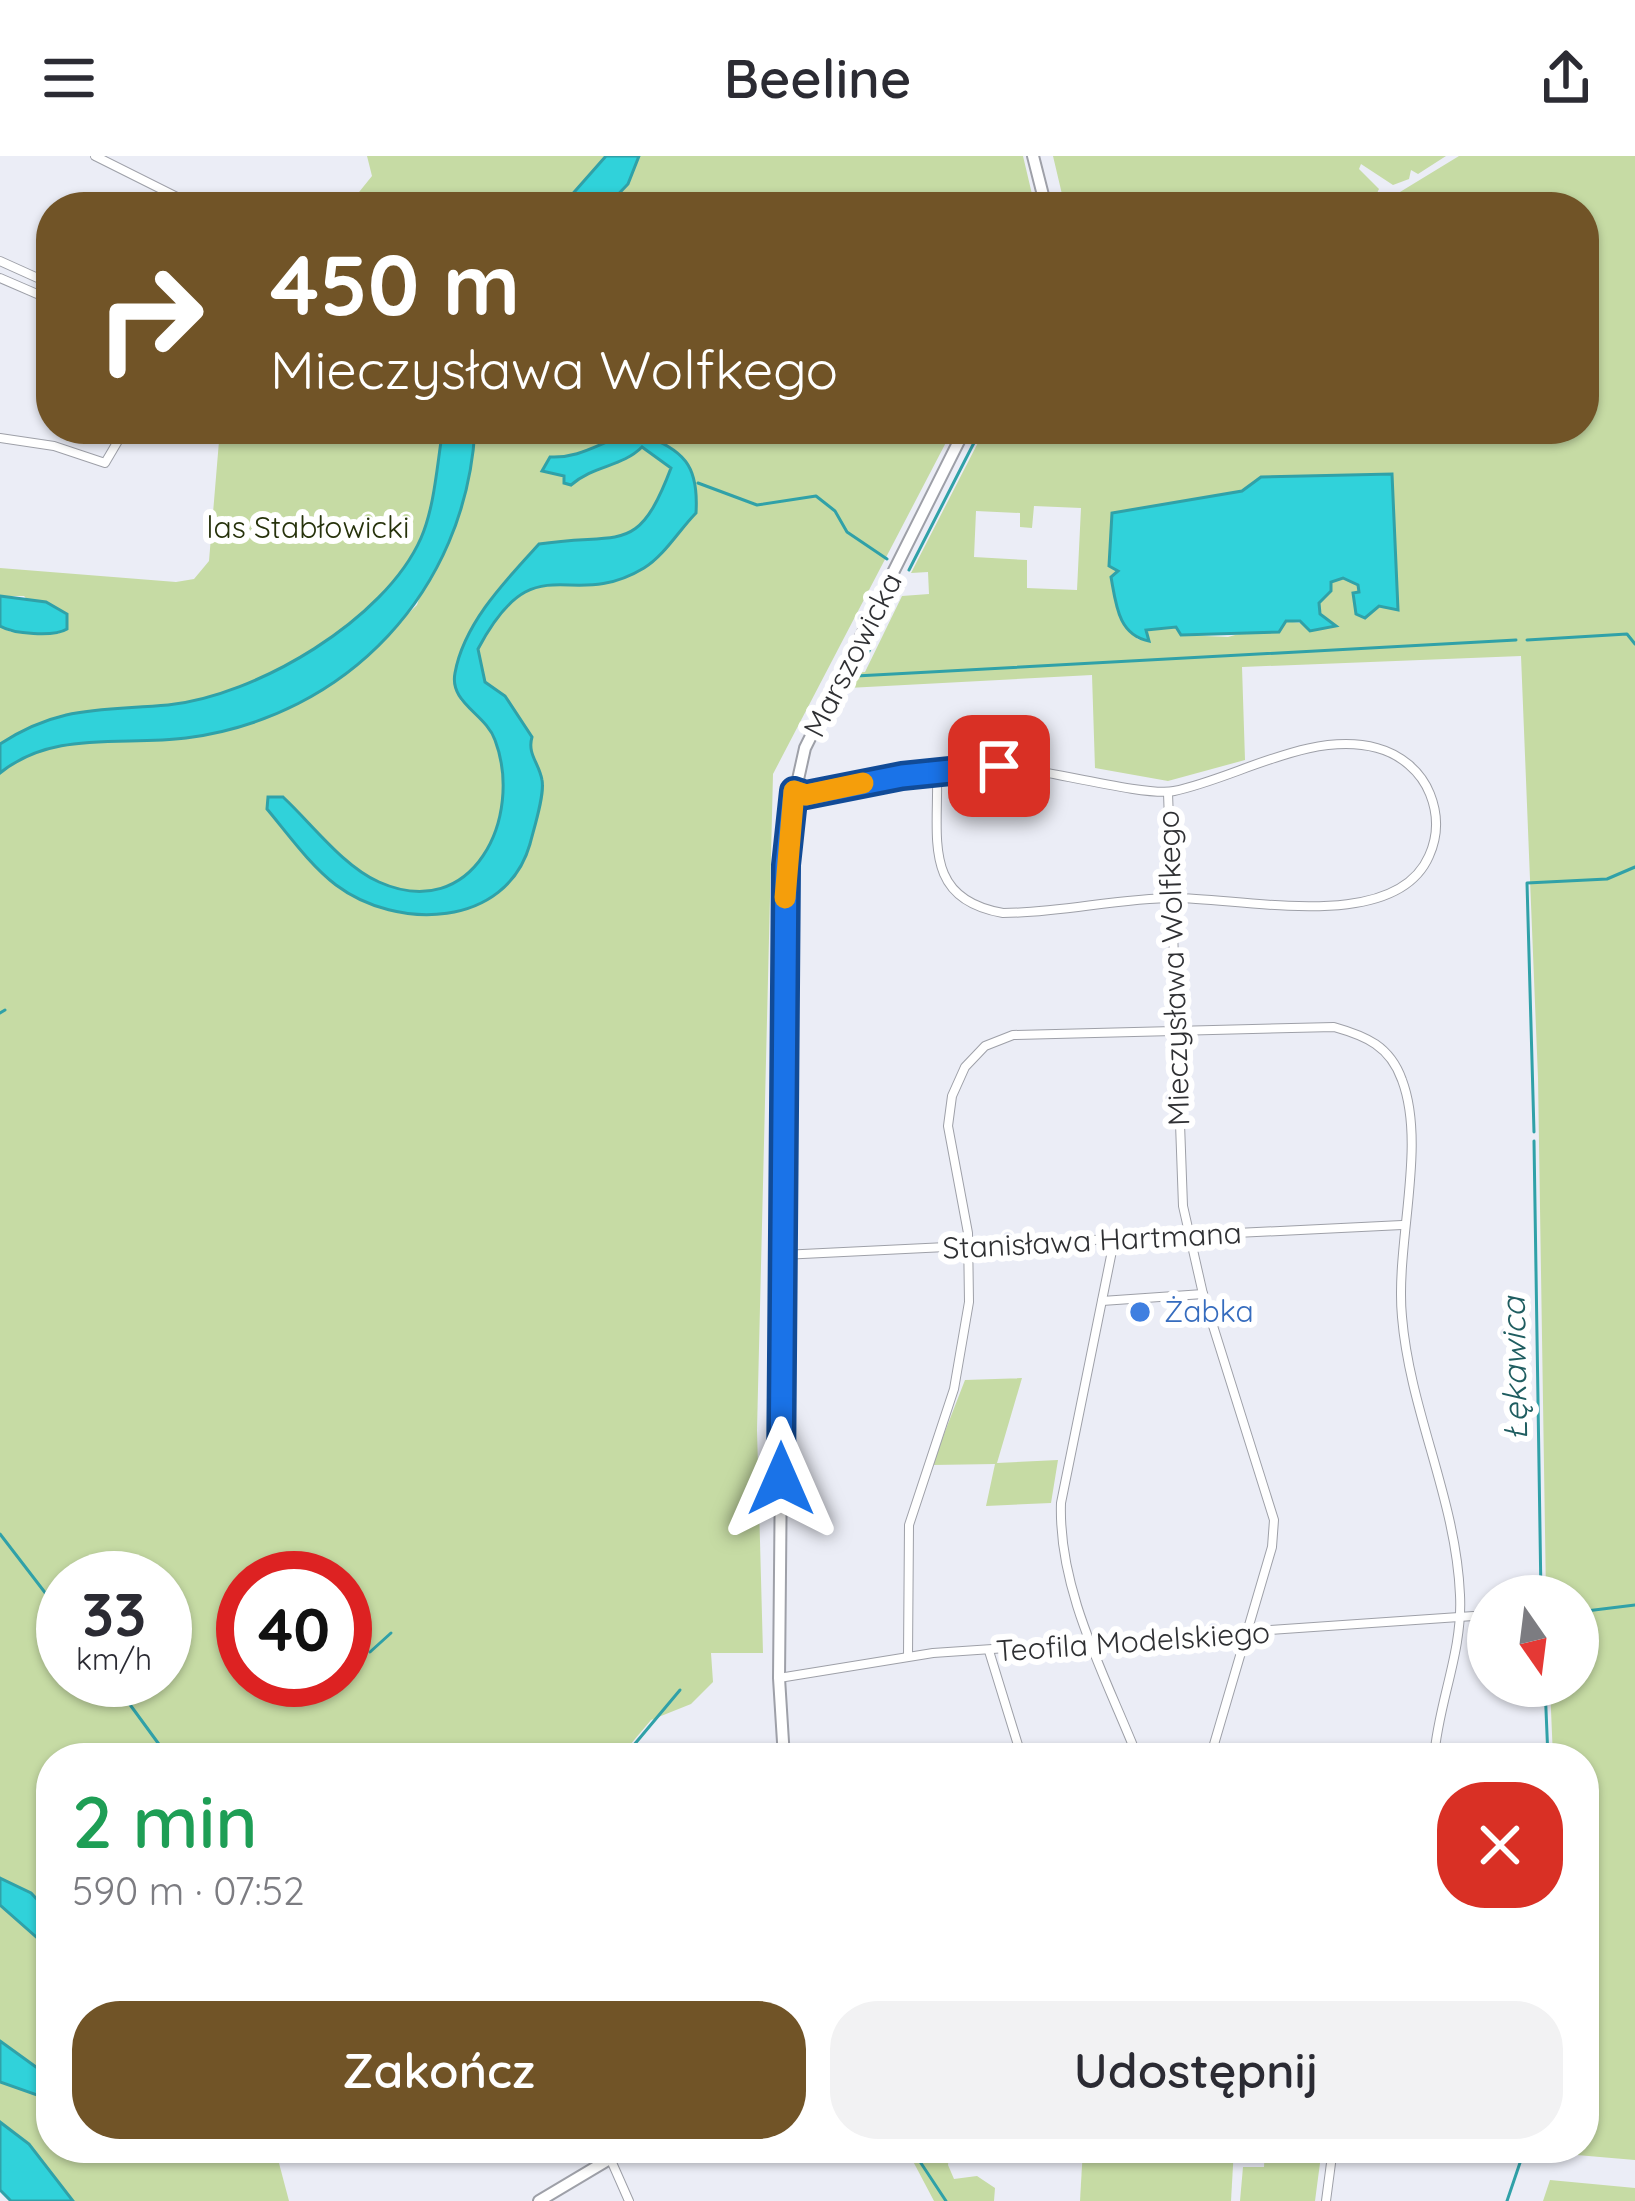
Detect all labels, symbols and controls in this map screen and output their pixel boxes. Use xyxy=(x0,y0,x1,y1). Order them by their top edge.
text: Beeline xyxy=(724,44,911,112)
icon: menu xyxy=(36,45,102,111)
icon: share xyxy=(1533,45,1599,111)
text: 450 m xyxy=(270,231,520,336)
icon: right xyxy=(72,240,228,396)
text: Mieczysława Wolfkego xyxy=(270,335,838,403)
park label: las Stabłowicki xyxy=(207,508,409,546)
street label: Marszowicka xyxy=(794,566,910,743)
pin xyxy=(948,715,1050,817)
icon: arrive xyxy=(966,733,1032,799)
street label: Mieczysława Wolfkego xyxy=(1149,810,1197,1126)
street label: Stanisława Hartmana xyxy=(941,1213,1243,1267)
place label: Żabka xyxy=(1164,1292,1254,1330)
water label: Łękawica xyxy=(1492,1295,1535,1441)
marker: Żabka xyxy=(1127,1299,1153,1325)
position arrow xyxy=(718,1416,844,1542)
speed limit sign: 40 xyxy=(216,1551,372,1707)
north arrow xyxy=(1467,1575,1599,1707)
map controls xyxy=(1467,1575,1599,1707)
text: 33 xyxy=(82,1576,146,1651)
street label: Teofila Modelskiego xyxy=(995,1612,1271,1670)
text: km/h xyxy=(76,1640,152,1678)
text: 2 min xyxy=(72,1776,258,1866)
button: close xyxy=(1437,1782,1563,1908)
text: 590 m · 07:52 xyxy=(72,1866,305,1915)
button: Zakończ xyxy=(72,2001,806,2139)
button: Udostępnij xyxy=(830,2001,1563,2139)

